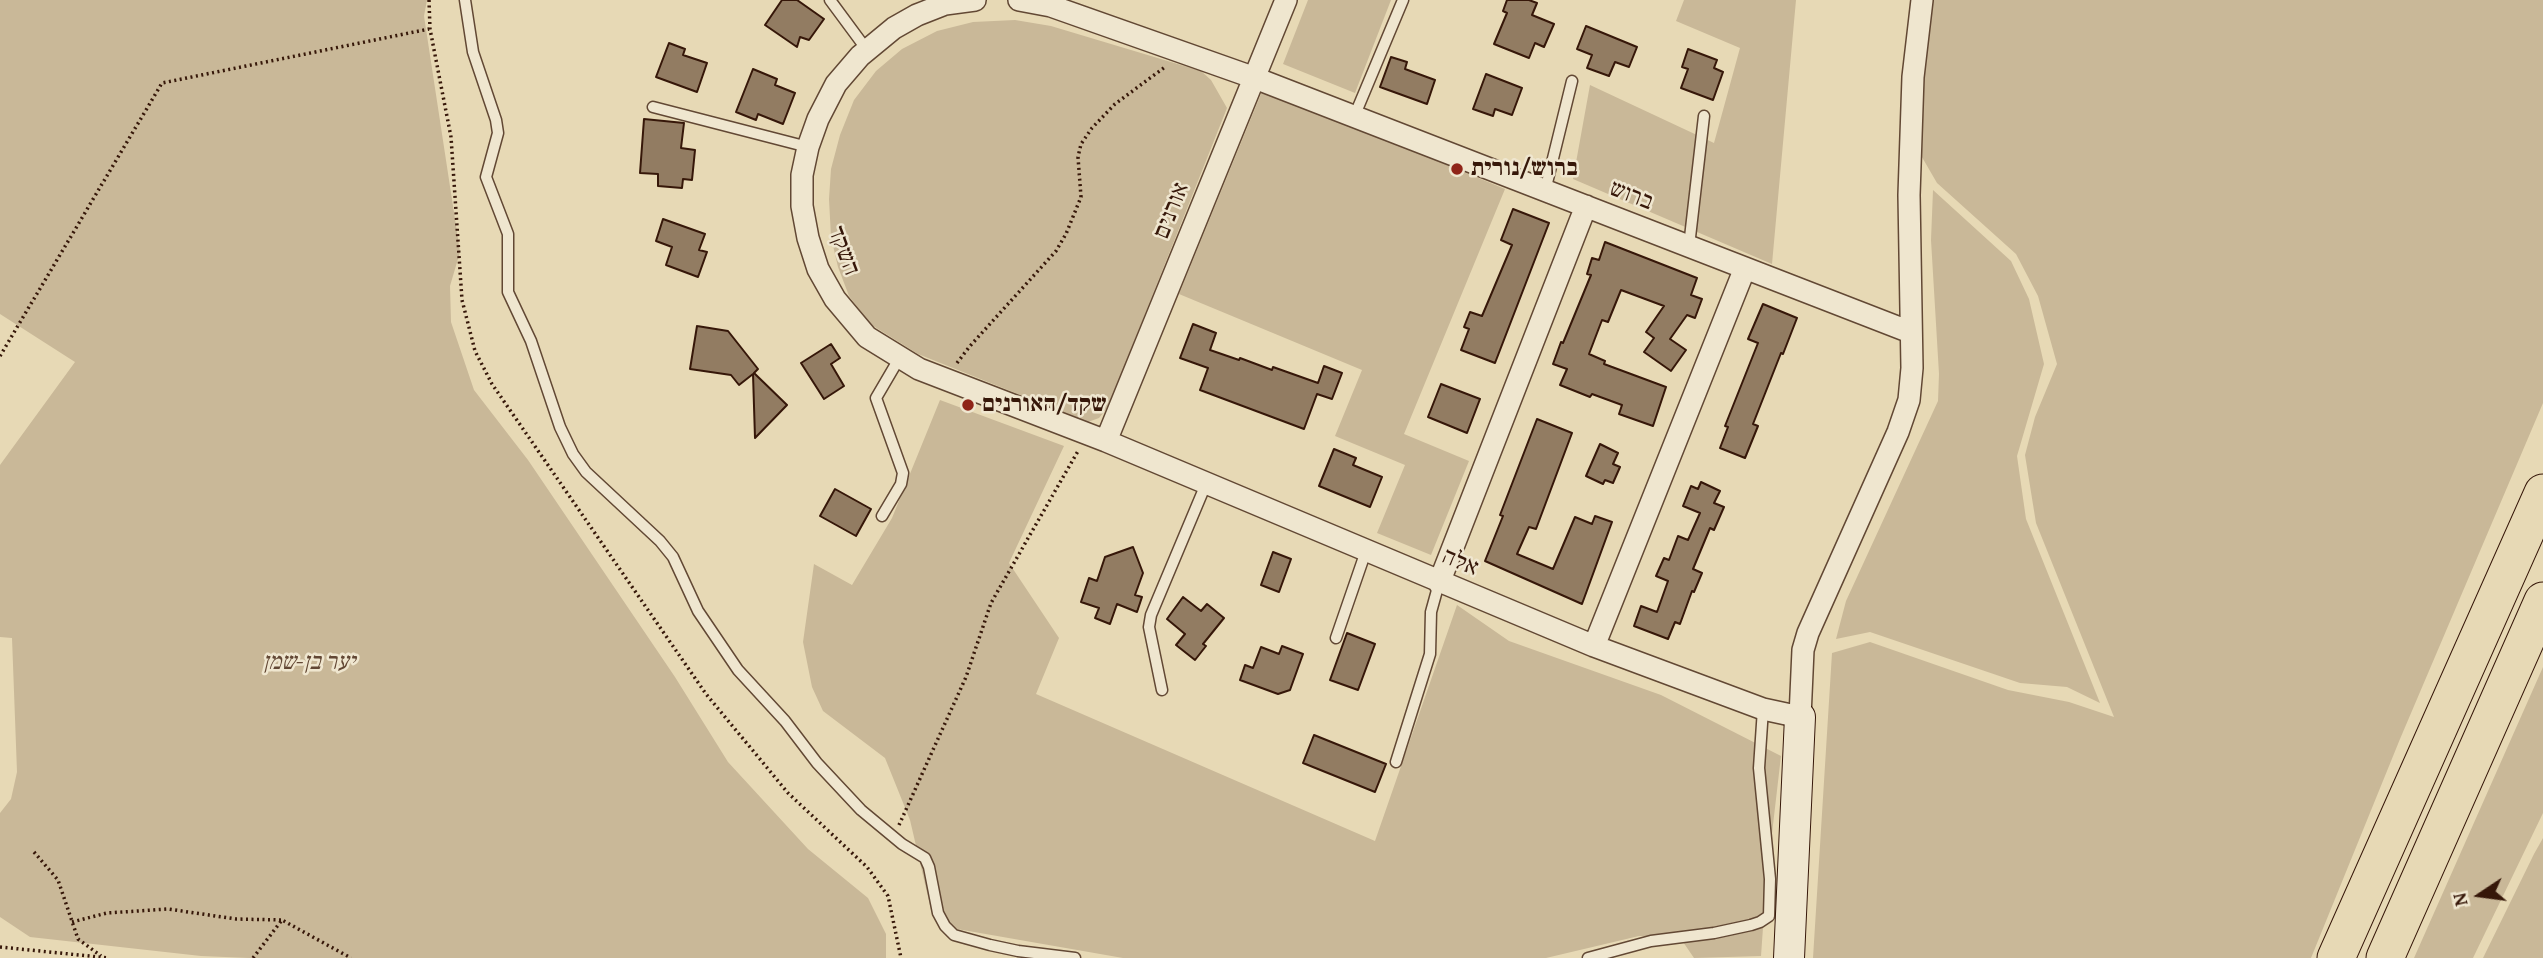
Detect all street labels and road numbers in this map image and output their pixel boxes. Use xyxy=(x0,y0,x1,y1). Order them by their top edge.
street label: ברוש xyxy=(1605,175,1657,217)
street label: אורנים xyxy=(1148,179,1196,243)
street label: השקד xyxy=(821,222,865,280)
street label: אלה xyxy=(1437,542,1483,584)

